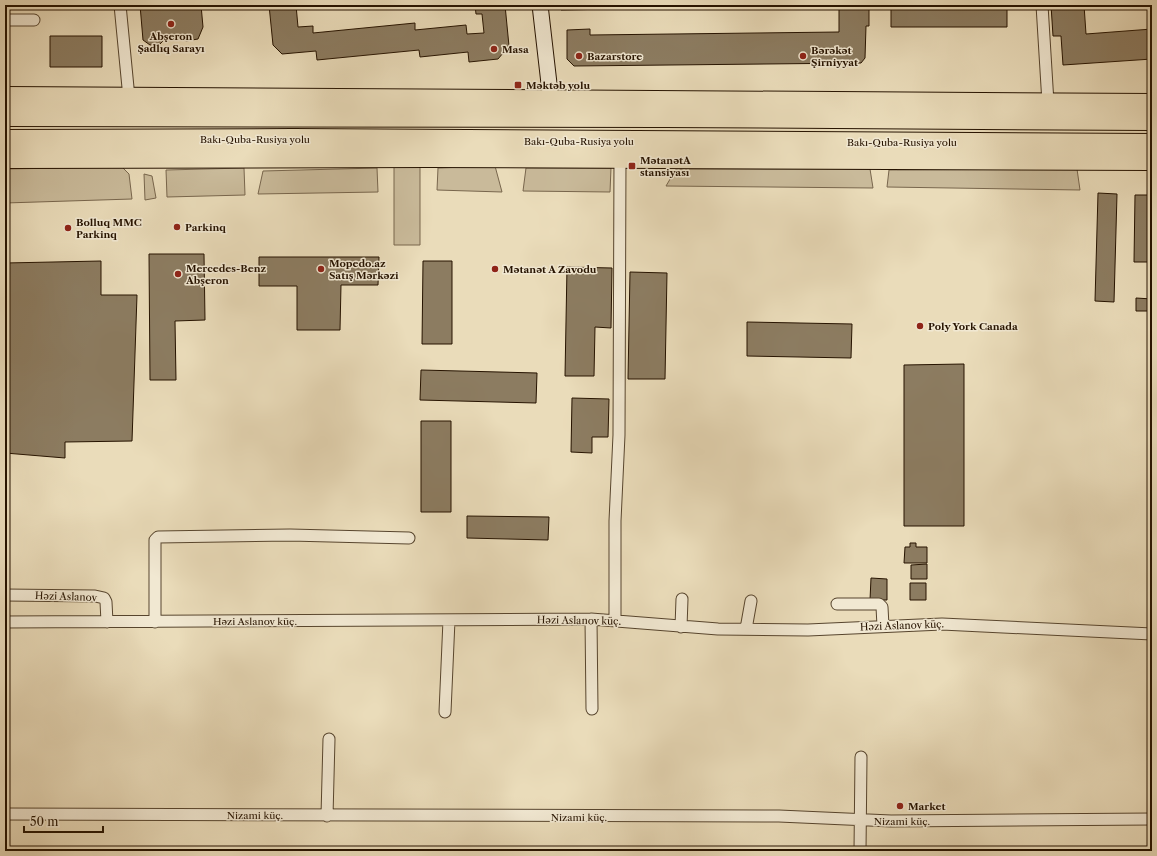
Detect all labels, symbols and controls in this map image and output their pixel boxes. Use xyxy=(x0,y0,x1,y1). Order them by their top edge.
marker: Abşeron Şadlıq Sarayı xyxy=(166,19,176,29)
place label: Abşeron Şadlıq Sarayı xyxy=(137,30,205,55)
place label: Masa xyxy=(502,43,529,56)
marker: Masa xyxy=(489,44,499,54)
place label: Bərəkət Şirniyyat xyxy=(811,44,858,69)
place label: Bazarstore xyxy=(587,50,642,63)
marker: Bazarstore xyxy=(574,51,584,61)
marker: Bərəkət Şirniyyat xyxy=(798,51,808,61)
place label: Məktəb yolu xyxy=(526,79,590,92)
marker: Məktəb yolu xyxy=(513,80,523,90)
street label: Bakı-Quba-Rusiya yolu xyxy=(200,133,310,146)
street label: Bakı-Quba-Rusiya yolu xyxy=(524,135,634,148)
street label: Bakı-Quba-Rusiya yolu xyxy=(847,136,957,149)
place label: MətanətA stansiyası xyxy=(640,154,691,179)
marker: MətanətA stansiyası xyxy=(627,161,637,171)
place label: Bolluq MMC Parkinq xyxy=(76,216,142,241)
place label: Parkinq xyxy=(185,221,226,234)
marker: Parkinq xyxy=(172,222,182,232)
marker: Bolluq MMC Parkinq xyxy=(63,223,73,233)
place label: Mopedo.az Satış Mərkəzi xyxy=(329,257,399,282)
place label: Mercedes-Benz Abşeron xyxy=(185,262,266,287)
place label: Mətanət A Zavodu xyxy=(503,263,597,276)
marker: Mopedo.az Satış Mərkəzi xyxy=(316,264,326,274)
marker: Mətanət A Zavodu xyxy=(490,264,500,274)
marker: Mercedes-Benz Abşeron xyxy=(173,269,183,279)
place label: Poly York Canada xyxy=(928,320,1018,333)
marker: Poly York Canada xyxy=(915,321,925,331)
street label: Həzi Aslanov xyxy=(35,589,98,604)
street label: Həzi Aslanov küç. xyxy=(537,613,622,628)
street label: Həzi Aslanov küç. xyxy=(213,615,297,628)
street label: Həzi Aslanov küç. xyxy=(860,618,945,633)
place label: Market xyxy=(908,800,946,813)
marker: Market xyxy=(895,801,905,811)
scale bar xyxy=(24,808,103,834)
street label: Nizami küç. xyxy=(227,809,284,822)
street label: Nizami küç. xyxy=(551,811,608,824)
text: 50 m xyxy=(30,814,59,829)
street label: Nizami küç. xyxy=(874,815,931,828)

